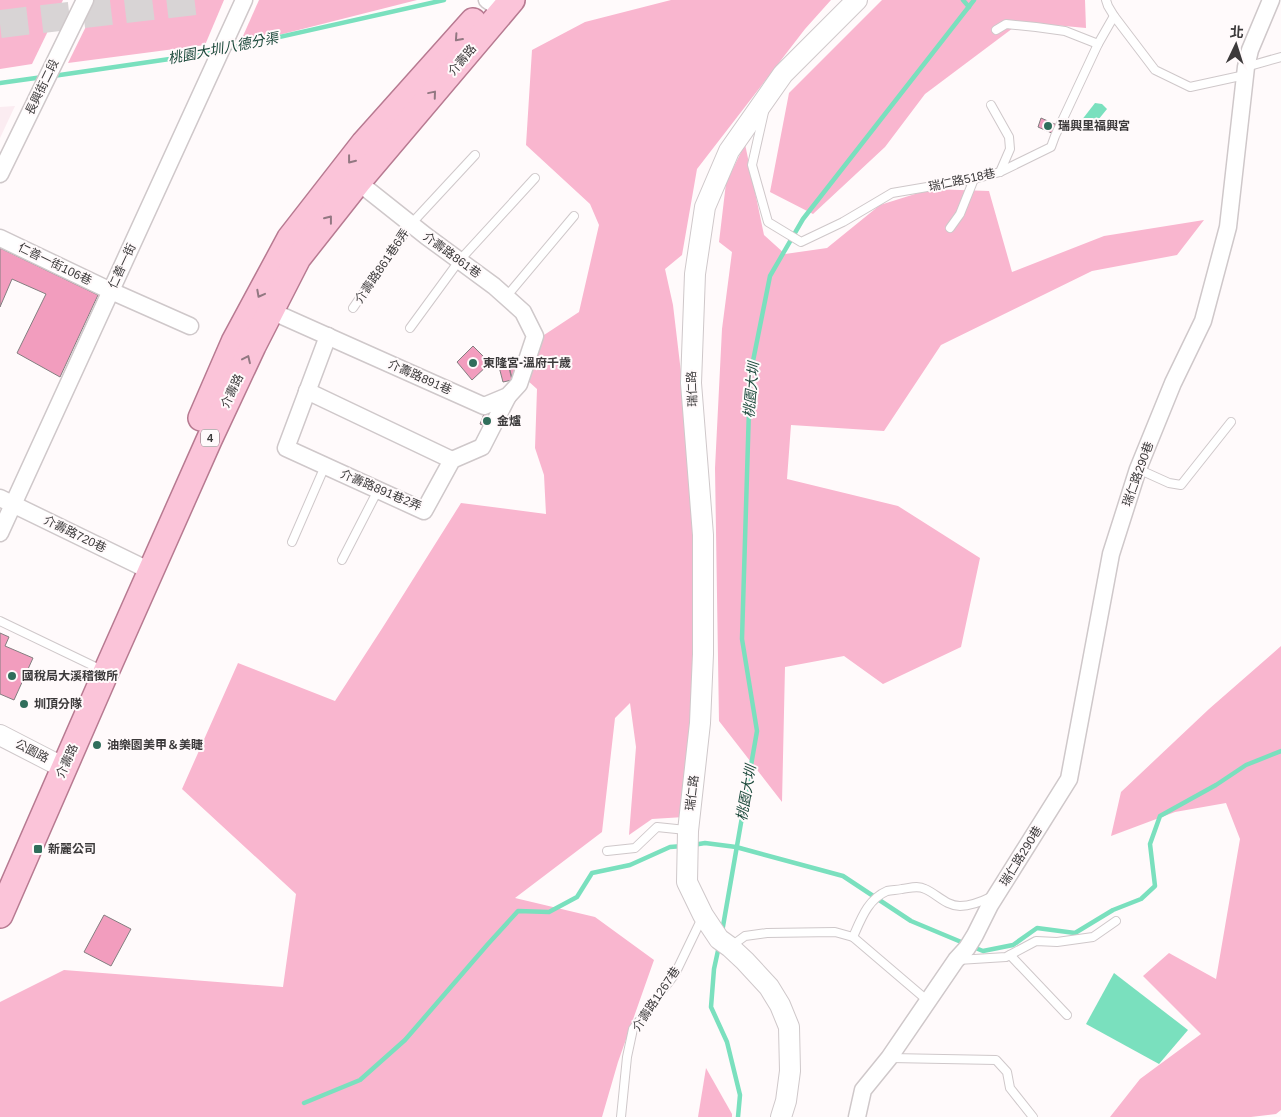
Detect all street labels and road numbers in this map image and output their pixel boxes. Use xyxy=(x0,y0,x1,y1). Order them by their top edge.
street label: 介壽路 xyxy=(445,42,479,78)
street label: 長興街二段 xyxy=(23,57,61,117)
street label: 瑞仁路518巷 xyxy=(927,166,997,194)
street label: 介壽路861巷6弄 xyxy=(352,226,412,306)
street label: 介壽路861巷 xyxy=(420,229,484,281)
street label: 仁善一街106巷 xyxy=(16,240,94,288)
street label: 仁善一街 xyxy=(106,241,138,291)
street label: 介壽路891巷 xyxy=(386,357,454,397)
street label: 瑞仁路 xyxy=(684,371,700,407)
street label: 介壽路 xyxy=(218,372,246,410)
road number: 4 xyxy=(201,429,219,446)
street label: 瑞仁路290巷 xyxy=(1120,440,1156,508)
street label: 介壽路891巷2弄 xyxy=(338,467,424,513)
street label: 介壽路720巷 xyxy=(41,513,109,555)
street label: 公園路 xyxy=(13,737,51,765)
street label: 介壽路 xyxy=(53,742,81,780)
street label: 瑞仁路 xyxy=(683,774,701,812)
street label: 瑞仁路290巷 xyxy=(997,823,1045,889)
street label: 介壽路1267巷 xyxy=(629,964,683,1034)

